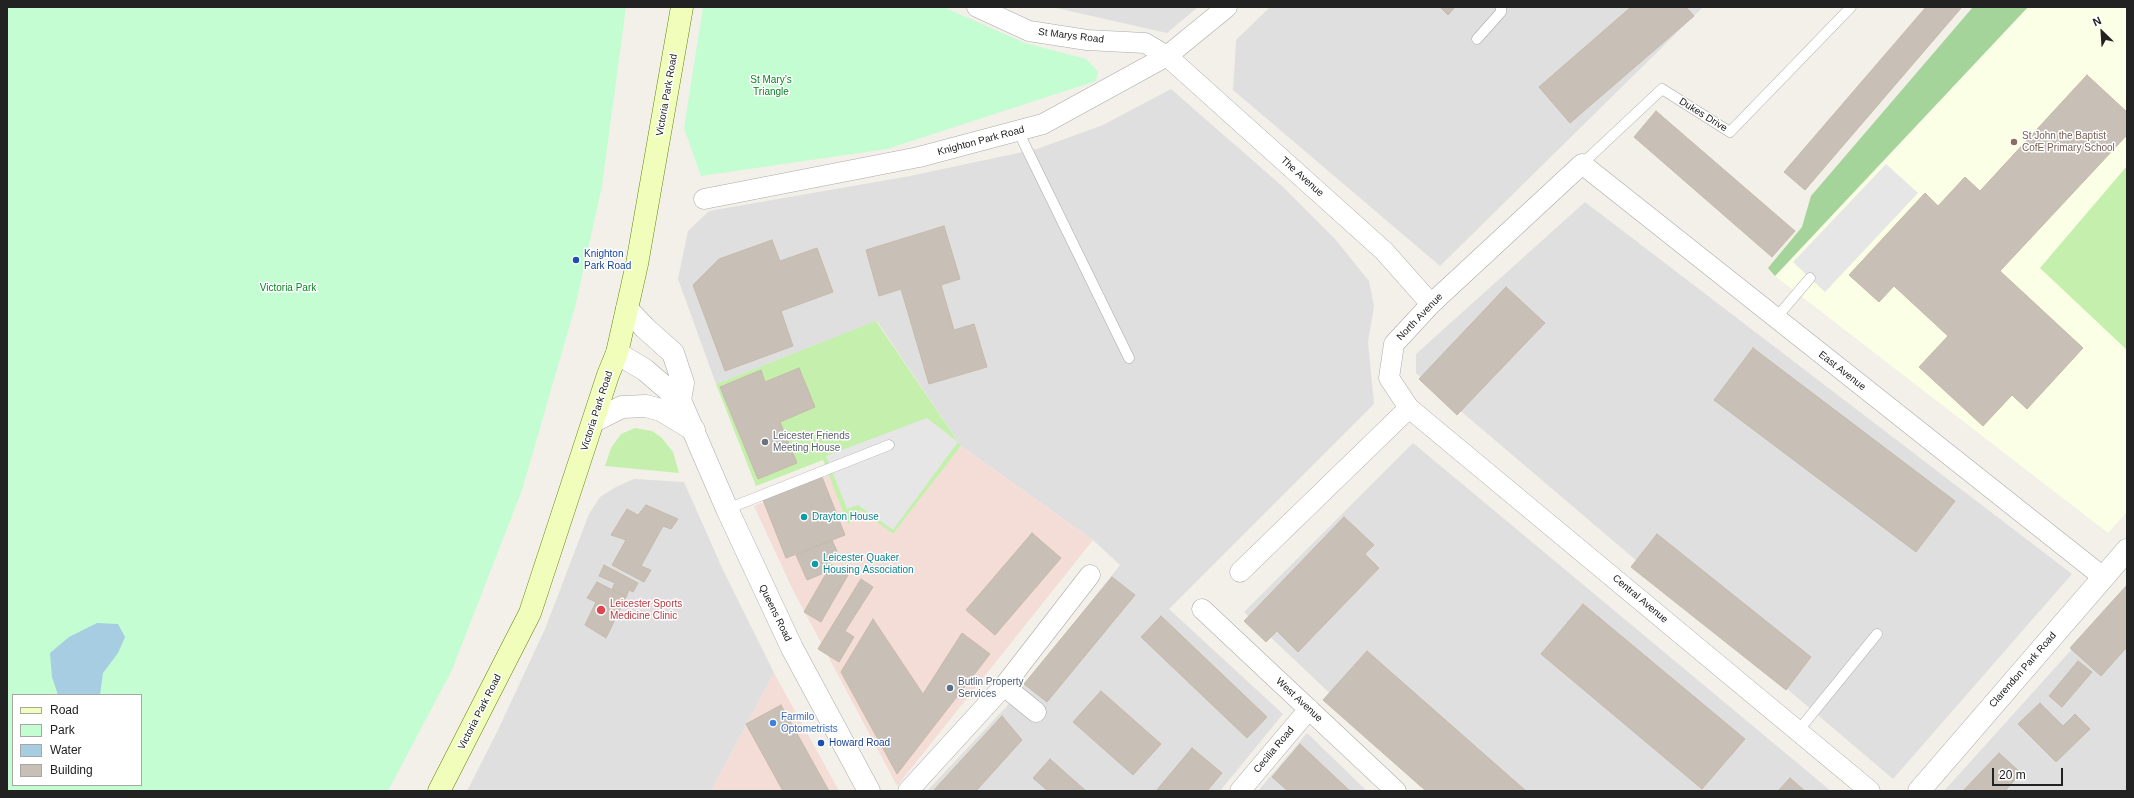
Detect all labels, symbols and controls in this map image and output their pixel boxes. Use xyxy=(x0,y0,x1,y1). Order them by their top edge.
north arrow xyxy=(2082,12,2122,52)
text: N xyxy=(2091,14,2103,28)
street label: St Marys Road xyxy=(1037,26,1105,46)
street label: Victoria Park Road xyxy=(654,53,680,137)
park label: St Mary’s Triangle xyxy=(750,74,792,98)
street label: Dukes Drive xyxy=(1677,95,1729,135)
street label: Knighton Park Road xyxy=(936,124,1026,158)
place label: St John the Baptist CofE Primary School xyxy=(2022,130,2115,154)
marker: St John the Baptist CofE Primary School xyxy=(2009,137,2019,147)
street label: The Avenue xyxy=(1278,155,1326,199)
place label: Knighton Park Road xyxy=(584,248,631,272)
marker: Knighton Park Road xyxy=(571,255,581,265)
park label: Victoria Park xyxy=(260,282,316,294)
street label: North Avenue xyxy=(1395,291,1445,343)
street label: East Avenue xyxy=(1816,349,1868,393)
street label: Victoria Park Road xyxy=(578,370,616,452)
place label: Leicester Friends Meeting House xyxy=(773,430,850,454)
marker: Leicester Friends Meeting House xyxy=(760,437,770,447)
place label: Drayton House xyxy=(812,511,879,523)
marker: Drayton House xyxy=(799,512,809,522)
place label: Leicester Quaker Housing Association xyxy=(823,552,914,576)
marker: Leicester Quaker Housing Association xyxy=(810,559,820,569)
street label: Central Avenue xyxy=(1610,572,1670,626)
street label: Queens Road xyxy=(756,583,794,643)
place label: Leicester Sports Medicine Clinic xyxy=(610,598,682,622)
marker: Leicester Sports Medicine Clinic xyxy=(595,604,607,616)
street label: Clarendon Park Road xyxy=(1987,630,2059,710)
street label: Victoria Park Road xyxy=(456,672,504,752)
street label: West Avenue xyxy=(1273,675,1325,725)
place label: Butlin Property Services xyxy=(958,676,1024,700)
marker: Butlin Property Services xyxy=(945,683,955,693)
legend xyxy=(12,694,142,786)
text: Road xyxy=(50,703,79,717)
place label: Farmilo Optometrists xyxy=(781,711,838,734)
marker: Farmilo Optometrists xyxy=(768,718,778,728)
text: Park xyxy=(50,723,75,737)
street label: Cecilia Road xyxy=(1251,724,1297,776)
place label: Howard Road xyxy=(829,737,890,749)
marker: Howard Road xyxy=(816,738,826,748)
text: Water xyxy=(50,743,82,757)
scale bar xyxy=(1994,760,2065,786)
text: Building xyxy=(50,763,93,777)
text: 20 m xyxy=(1999,768,2026,782)

